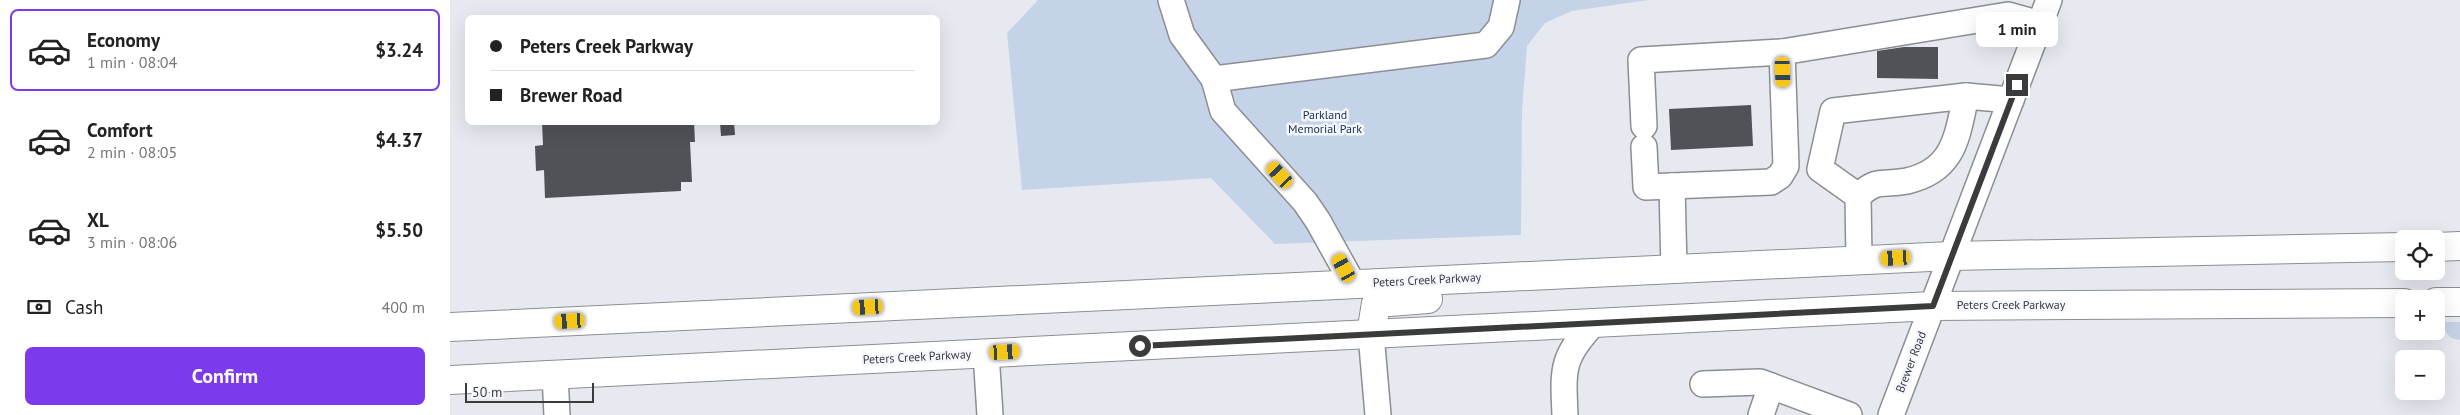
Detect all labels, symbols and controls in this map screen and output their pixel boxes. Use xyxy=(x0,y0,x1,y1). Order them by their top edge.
callout: 1 min xyxy=(1976,12,2058,48)
text: 1 min xyxy=(1997,19,2037,39)
icon: car xyxy=(27,28,72,73)
text: Economy xyxy=(87,28,160,52)
text: Peters Creek Parkway xyxy=(520,34,693,58)
text: $3.24 xyxy=(375,38,423,62)
text: 1 min · 08:04 xyxy=(87,52,177,72)
car xyxy=(1774,57,1791,87)
route end xyxy=(2006,74,2028,96)
text: Brewer Road xyxy=(520,83,623,107)
park label: Parkland Memorial Park xyxy=(1288,107,1362,136)
icon: car xyxy=(27,118,72,163)
text: Comfort xyxy=(87,118,153,142)
text: $4.37 xyxy=(375,128,423,152)
text: 2 min · 08:05 xyxy=(87,142,177,162)
car xyxy=(1264,159,1295,191)
icon: car xyxy=(27,208,72,253)
text: XL xyxy=(87,208,109,232)
text: $5.50 xyxy=(375,218,423,242)
map controls xyxy=(2395,230,2445,400)
button: locate xyxy=(2395,230,2445,280)
text: 3 min · 08:06 xyxy=(87,232,177,252)
car xyxy=(1880,250,1911,266)
car xyxy=(1330,251,1357,285)
street label: Peters Creek Parkway xyxy=(1372,269,1482,290)
button: + xyxy=(2395,290,2445,340)
icon: cash xyxy=(25,293,53,321)
text: Cash xyxy=(65,295,103,319)
text: 400 m xyxy=(382,297,425,317)
street label: Peters Creek Parkway xyxy=(1957,297,2066,312)
car xyxy=(852,299,883,315)
car xyxy=(554,313,585,329)
street label: Brewer Road xyxy=(1892,329,1929,395)
route start xyxy=(1129,335,1151,357)
car xyxy=(989,344,1020,360)
street label: Peters Creek Parkway xyxy=(862,346,972,367)
button: Confirm xyxy=(25,347,425,405)
button: − xyxy=(2395,350,2445,400)
scale bar xyxy=(465,380,594,403)
text: 50 m xyxy=(472,383,502,401)

